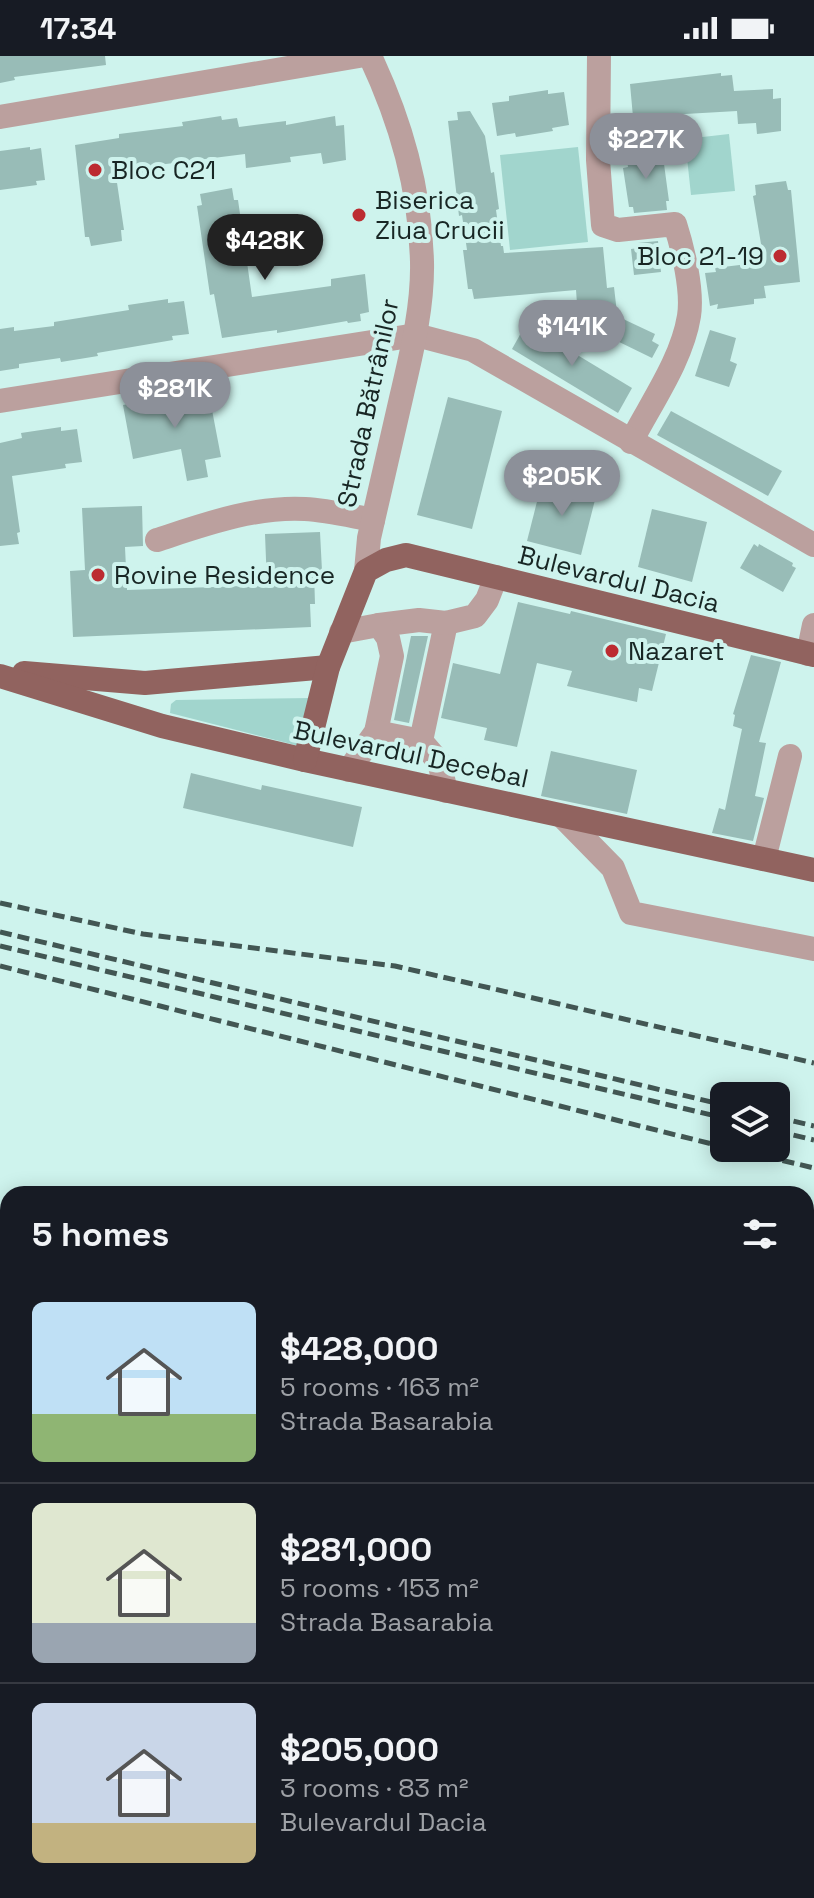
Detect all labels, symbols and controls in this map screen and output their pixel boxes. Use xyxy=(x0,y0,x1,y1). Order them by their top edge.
text: 17:34 xyxy=(40,9,116,48)
pin: $227K xyxy=(590,113,702,181)
text: $227K xyxy=(607,122,685,156)
place label: Bloc C21 xyxy=(111,153,216,187)
marker: Bloc C21 xyxy=(86,161,104,179)
place label: Biserica Ziua Crucii xyxy=(375,183,505,247)
marker: Biserica Ziua Crucii xyxy=(350,206,368,224)
pin: $428K xyxy=(209,214,321,282)
text: $428K xyxy=(225,223,305,257)
place label: Bloc 21-19 xyxy=(637,239,764,273)
marker: Bloc 21-19 xyxy=(771,247,789,265)
street label: Strada Bătrânilor xyxy=(329,296,407,510)
pin: $141K xyxy=(516,300,628,368)
text: $141K xyxy=(536,309,608,343)
pin: $281K xyxy=(119,362,231,430)
text: $281K xyxy=(138,371,212,405)
pin: $205K xyxy=(506,450,618,518)
text: $205K xyxy=(522,459,602,493)
street label: Bulevardul Dacia xyxy=(515,538,723,621)
place label: Rovine Residence xyxy=(114,558,335,592)
marker: Rovine Residence xyxy=(89,566,107,584)
place label: Nazaret xyxy=(628,634,725,668)
marker: Nazaret xyxy=(603,642,621,660)
street label: Bulevardul Decebal xyxy=(290,712,532,796)
map controls xyxy=(710,1082,790,1162)
button: layers xyxy=(710,1082,790,1162)
icon: filters xyxy=(738,1212,782,1256)
text: 5 homes xyxy=(32,1213,169,1256)
text: $428,000 xyxy=(280,1327,439,1370)
icon: home xyxy=(96,1334,192,1430)
text: 5 rooms · 163 m² xyxy=(280,1370,479,1404)
text: Strada Basarabia xyxy=(280,1404,493,1438)
text: $281,000 xyxy=(280,1528,432,1571)
icon: home xyxy=(96,1535,192,1631)
text: 5 rooms · 153 m² xyxy=(280,1571,479,1605)
text: Strada Basarabia xyxy=(280,1605,493,1639)
text: $205,000 xyxy=(280,1728,439,1771)
icon: home xyxy=(96,1735,192,1831)
text: 3 rooms · 83 m² xyxy=(280,1771,469,1805)
text: Bulevardul Dacia xyxy=(280,1805,487,1839)

